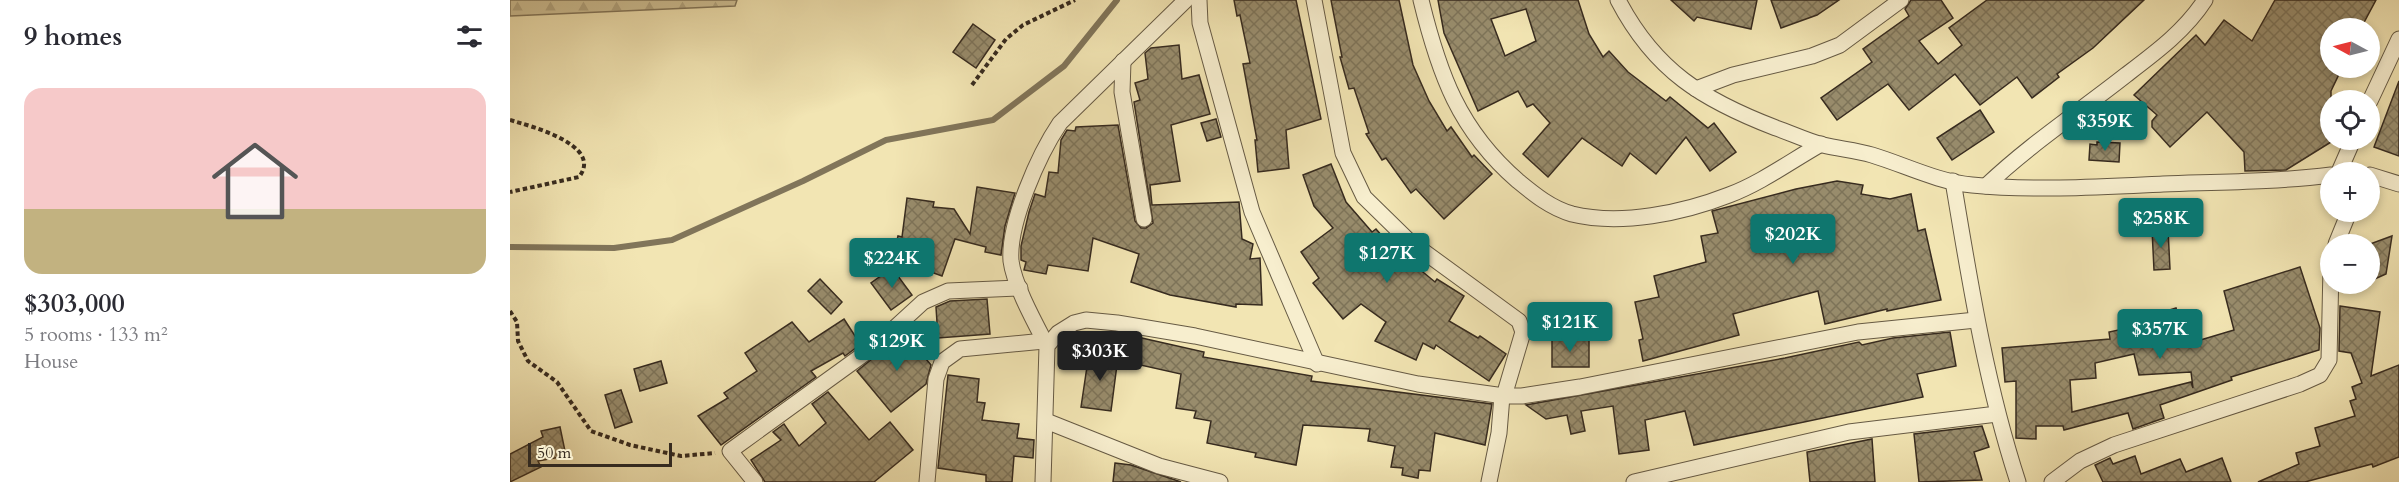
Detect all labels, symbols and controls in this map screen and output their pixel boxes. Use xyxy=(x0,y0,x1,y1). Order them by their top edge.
north arrow xyxy=(2320,18,2380,78)
map controls xyxy=(2320,18,2380,294)
text: 9 homes xyxy=(24,19,122,54)
icon: filters xyxy=(453,20,486,53)
button: locate xyxy=(2320,90,2380,150)
pin: $359K xyxy=(2063,101,2147,152)
text: $359K xyxy=(2076,107,2134,134)
icon: home xyxy=(201,127,309,235)
button: + xyxy=(2320,162,2380,222)
pin: $258K xyxy=(2119,198,2203,249)
text: $258K xyxy=(2132,204,2190,231)
pin: $202K xyxy=(1751,214,1835,265)
text: $202K xyxy=(1764,220,1822,247)
pin: $127K xyxy=(1345,233,1429,284)
button: − xyxy=(2320,234,2380,294)
pin: $224K xyxy=(850,238,934,289)
text: $127K xyxy=(1358,239,1416,266)
text: $224K xyxy=(863,244,921,271)
text: $303,000 xyxy=(24,286,125,321)
pin: $121K xyxy=(1528,302,1612,353)
text: $121K xyxy=(1541,308,1599,335)
pin: $357K xyxy=(2118,309,2202,360)
text: $357K xyxy=(2131,315,2189,342)
text: 5 rooms · 133 m² xyxy=(24,321,168,348)
pin: $129K xyxy=(855,321,939,372)
text: $129K xyxy=(868,327,926,354)
pin: $303K xyxy=(1058,331,1142,382)
text: $303K xyxy=(1071,337,1129,364)
text: House xyxy=(24,348,78,375)
scale bar xyxy=(528,440,672,468)
text: 50 m xyxy=(537,442,571,464)

